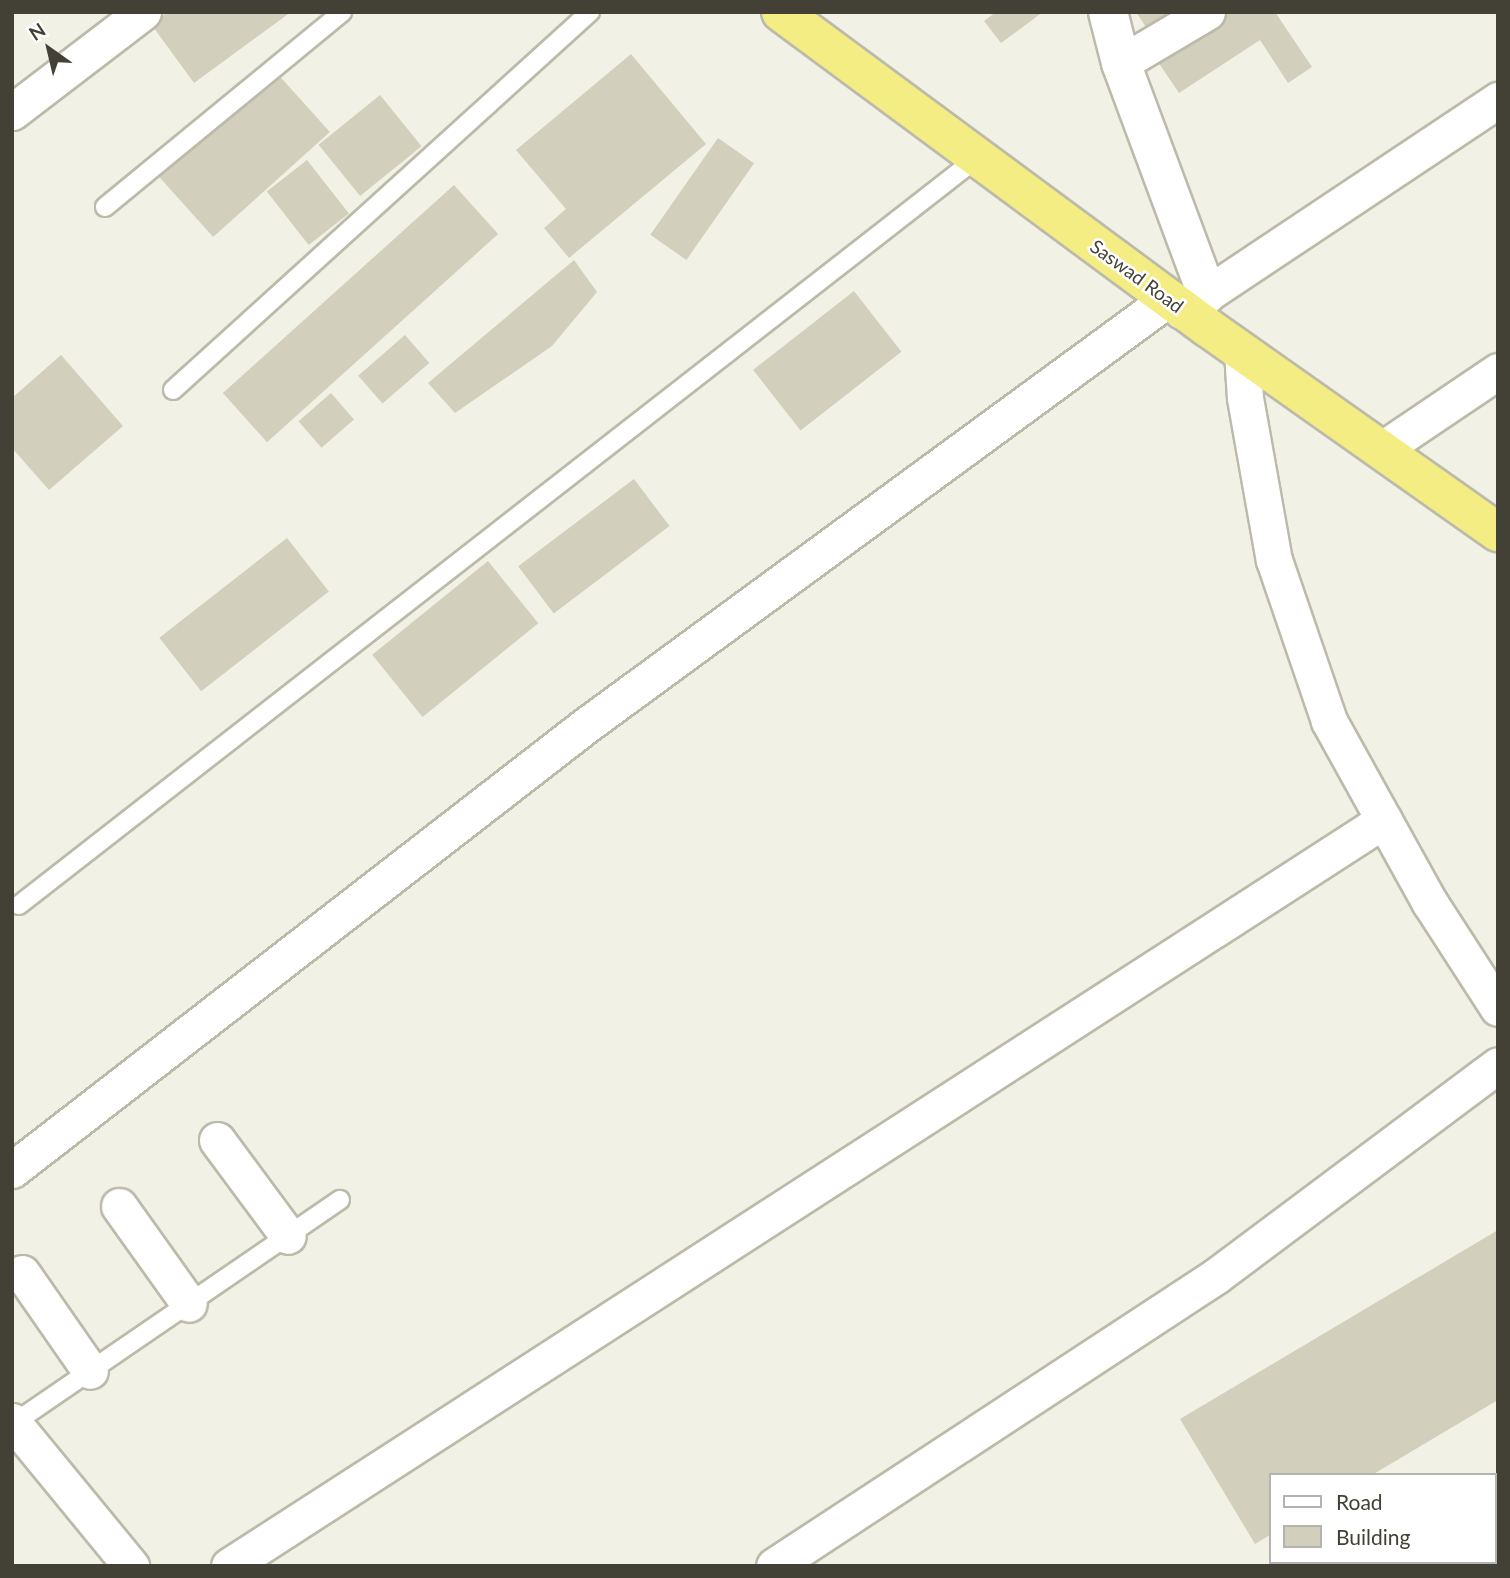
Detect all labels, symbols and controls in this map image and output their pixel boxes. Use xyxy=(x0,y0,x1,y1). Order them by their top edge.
north arrow xyxy=(14,14,84,84)
text: N xyxy=(24,18,49,45)
street label: Saswad Road xyxy=(1086,235,1188,317)
legend xyxy=(1268,1473,1496,1564)
text: Road xyxy=(1336,1489,1383,1514)
text: Building xyxy=(1336,1524,1411,1549)

